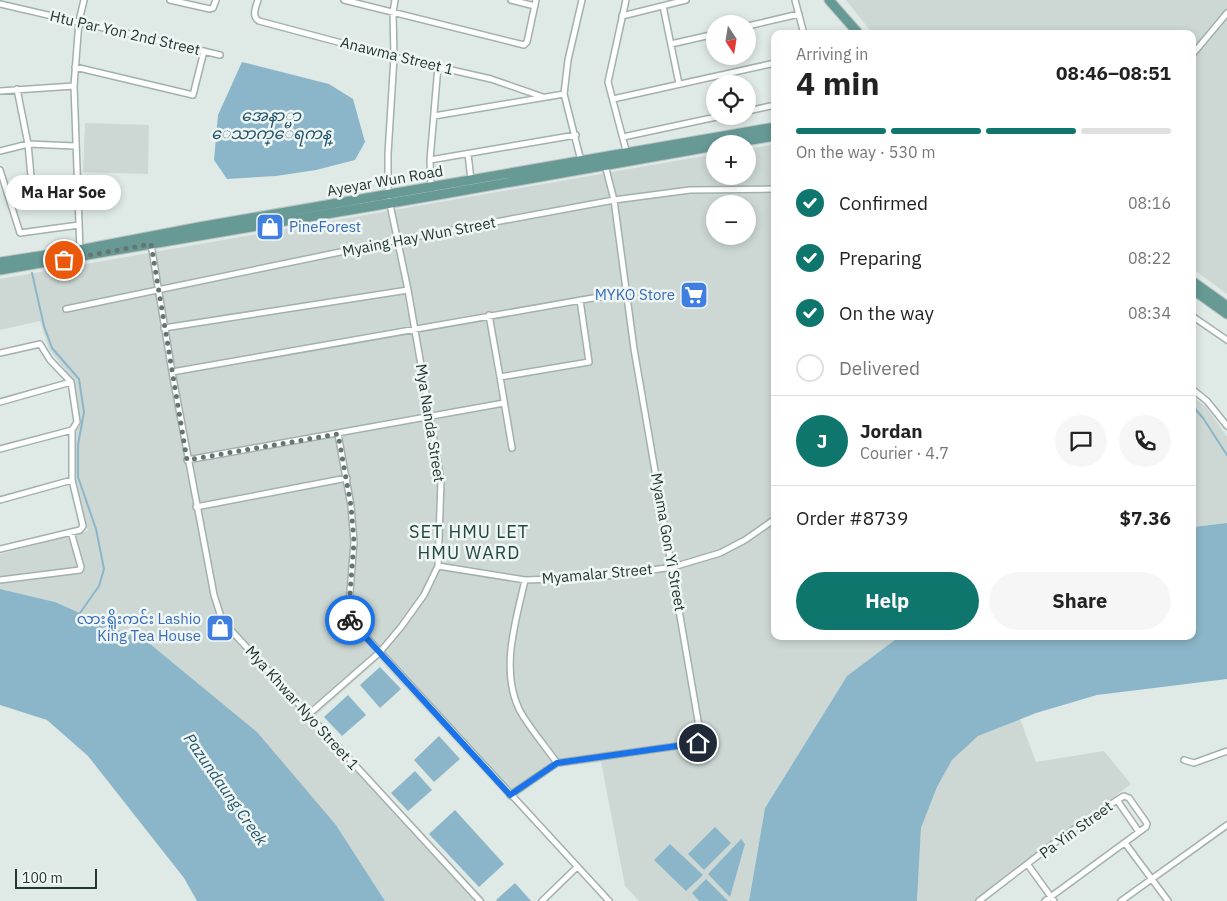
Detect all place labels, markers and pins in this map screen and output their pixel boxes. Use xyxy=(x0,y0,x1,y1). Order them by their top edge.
callout: Ma Har Soe xyxy=(7,175,122,210)
shop icon: PineForest xyxy=(255,212,285,242)
place label: PineForest xyxy=(289,217,361,236)
pin xyxy=(43,239,85,281)
supermarket icon: MYKO Store xyxy=(679,280,709,310)
place label: MYKO Store xyxy=(595,285,675,304)
place label: လားရှိုးကင်း Lashio King Tea House xyxy=(77,609,201,645)
shop icon: လားရှိုးကင်း Lashio King Tea House xyxy=(205,613,235,643)
pin xyxy=(677,722,719,764)

